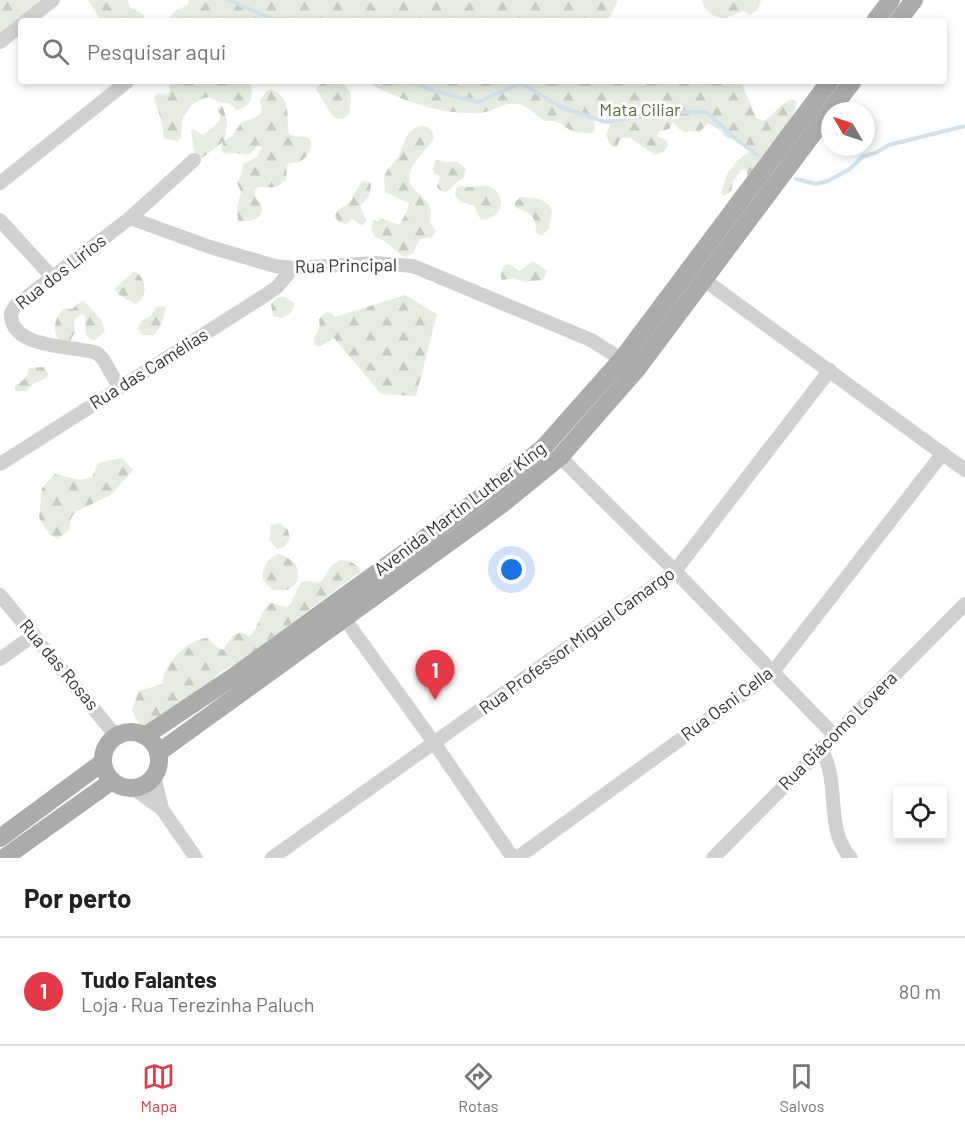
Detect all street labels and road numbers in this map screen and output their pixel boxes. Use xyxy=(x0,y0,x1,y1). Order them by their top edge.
street label: Rua dos Lírios xyxy=(11,229,110,313)
street label: Rua Principal xyxy=(295,253,397,277)
street label: Rua das Camélias xyxy=(85,323,212,413)
street label: Avenida Martin Luther King xyxy=(369,436,550,580)
street label: Rua Professor Miguel Camargo xyxy=(474,562,678,719)
street label: Rua das Rosas xyxy=(15,614,104,714)
street label: Rua Osni Cella xyxy=(676,662,777,745)
street label: Rua Giácomo Lovera xyxy=(773,666,901,794)

